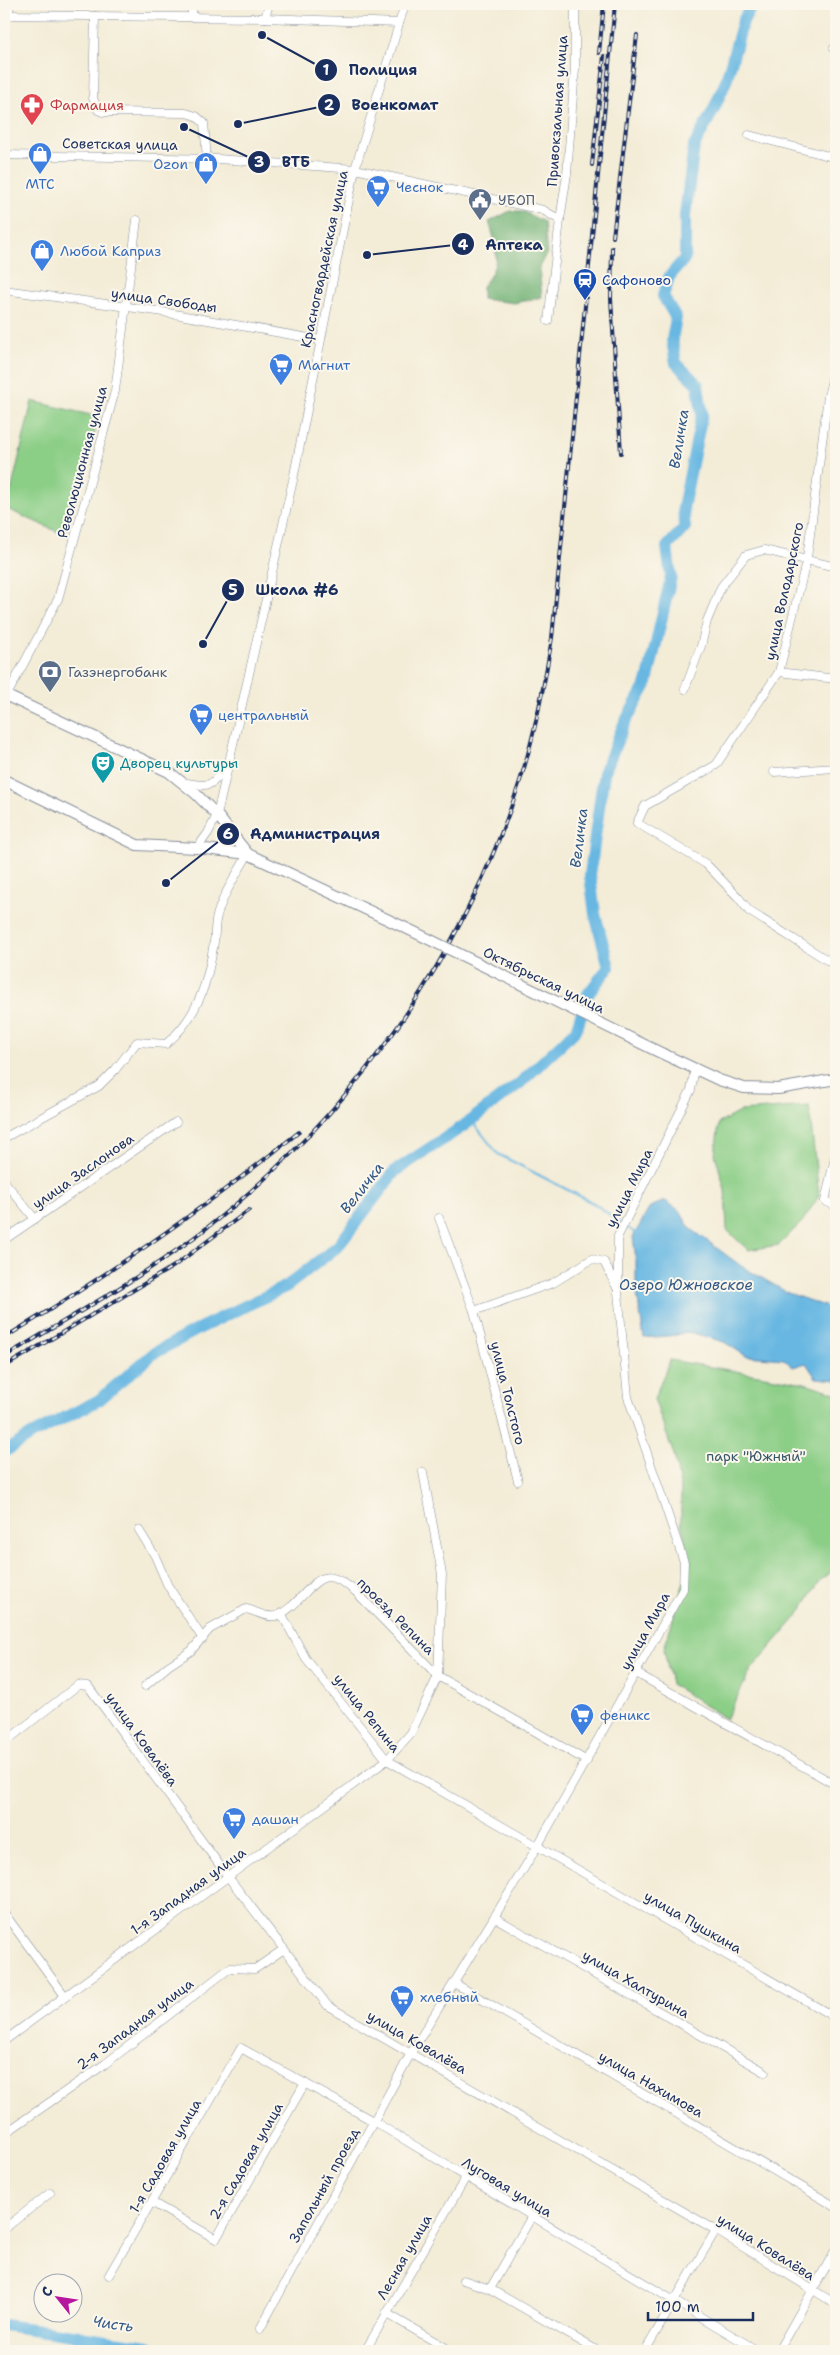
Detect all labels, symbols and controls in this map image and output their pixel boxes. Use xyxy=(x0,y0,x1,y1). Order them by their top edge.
street label: Привокзальная улица xyxy=(543,34,571,187)
callout: Полиция xyxy=(314,55,427,85)
text: 1 xyxy=(323,60,330,80)
text: Полиция xyxy=(349,60,417,80)
callout: Военкомат xyxy=(316,90,448,120)
pharmacy icon: Фармация xyxy=(19,92,45,126)
text: 2 xyxy=(324,95,335,115)
text: Военкомат xyxy=(351,95,439,115)
place label: Фармация xyxy=(50,96,124,114)
street label: Советская улица xyxy=(62,134,178,154)
shop icon: МТС xyxy=(27,141,53,175)
callout: ВТБ xyxy=(247,147,320,177)
shop icon: Ozon xyxy=(193,151,219,185)
text: 3 xyxy=(254,152,264,172)
text: ВТБ xyxy=(282,152,310,172)
place label: Ozon xyxy=(153,155,188,173)
street label: Красногвардейская улица xyxy=(296,168,352,349)
supermarket icon: Чеснок xyxy=(365,174,391,208)
place label: МТС xyxy=(25,175,55,193)
place label: Чеснок xyxy=(396,178,444,196)
public building icon: УБОП xyxy=(467,187,493,221)
place label: УБОП xyxy=(498,191,535,209)
callout: Аптека xyxy=(450,229,553,259)
text: 4 xyxy=(458,235,469,255)
text: Аптека xyxy=(485,235,544,255)
shop icon: Любой Каприз xyxy=(29,238,55,272)
place label: Любой Каприз xyxy=(60,242,161,260)
station icon: Сафоново xyxy=(572,267,598,301)
place label: Сафоново xyxy=(602,271,671,289)
street label: улица Свободы xyxy=(110,284,218,316)
supermarket icon: Магнит xyxy=(268,352,294,386)
place label: Магнит xyxy=(298,356,351,374)
street label: Революционная улица xyxy=(53,384,111,540)
water label: Величка xyxy=(664,408,694,470)
street label: улица Володарского xyxy=(761,520,807,662)
callout: Школа #6 xyxy=(220,575,349,605)
text: 5 xyxy=(228,580,238,600)
text: Школа #6 xyxy=(255,580,339,600)
bank icon: Газэнергобанк xyxy=(37,659,63,693)
place label: Газэнергобанк xyxy=(68,663,168,681)
supermarket icon: центральный xyxy=(188,702,214,736)
place label: центральный xyxy=(218,706,309,724)
theatre icon: Дворец культуры xyxy=(90,750,116,784)
place label: Дворец культуры xyxy=(120,754,238,772)
water label: Величка xyxy=(565,807,593,869)
callout: Администрация xyxy=(215,819,390,849)
text: 6 xyxy=(223,824,233,844)
text: Администрация xyxy=(250,824,380,844)
street label: Октябрьская улица xyxy=(480,943,608,1017)
street label: улица Заслонова xyxy=(29,1129,138,1213)
street label: улица Мира xyxy=(601,1145,657,1231)
water label: Величка xyxy=(336,1158,388,1218)
water label: Озеро Южновское xyxy=(619,1275,753,1295)
street label: улица Толстого xyxy=(486,1339,530,1447)
park label: парк "Южный" xyxy=(706,1447,806,1465)
street label: проезд Репина xyxy=(354,1574,439,1659)
street label: улица Мира xyxy=(616,1589,674,1673)
street label: улица Репина xyxy=(330,1670,405,1756)
street label: улица Ковалёва xyxy=(102,1688,182,1790)
supermarket icon: феникс xyxy=(569,1702,595,1736)
place label: феникс xyxy=(600,1706,650,1724)
supermarket icon: дашан xyxy=(221,1806,247,1840)
place label: дашан xyxy=(252,1810,299,1828)
street label: 1-я Западная улица xyxy=(127,1843,249,1939)
street label: улица Пушкина xyxy=(641,1887,745,1957)
street label: улица Халтурина xyxy=(579,1946,693,2022)
street label: 2-я Западная улица xyxy=(73,1974,197,2074)
supermarket icon: хлебный xyxy=(389,1984,415,2018)
place label: хлебный xyxy=(420,1988,479,2006)
street label: улица Ковалёва xyxy=(364,2006,470,2078)
street label: улица Нахимова xyxy=(596,2047,707,2121)
street label: 1-я Садовая улица xyxy=(125,2095,205,2216)
street label: 2-я Садовая улица xyxy=(205,2099,287,2223)
street label: Запольный проезд xyxy=(285,2124,363,2246)
street label: Луговая улица xyxy=(459,2153,556,2221)
street label: улица Ковалёва xyxy=(714,2210,818,2284)
street label: Лесная улица xyxy=(372,2211,436,2303)
north arrow xyxy=(32,2272,82,2322)
text: С xyxy=(37,2283,57,2300)
scale bar xyxy=(648,2290,752,2322)
text: 100 m xyxy=(655,2297,700,2317)
water label: Чисть xyxy=(91,2311,135,2337)

